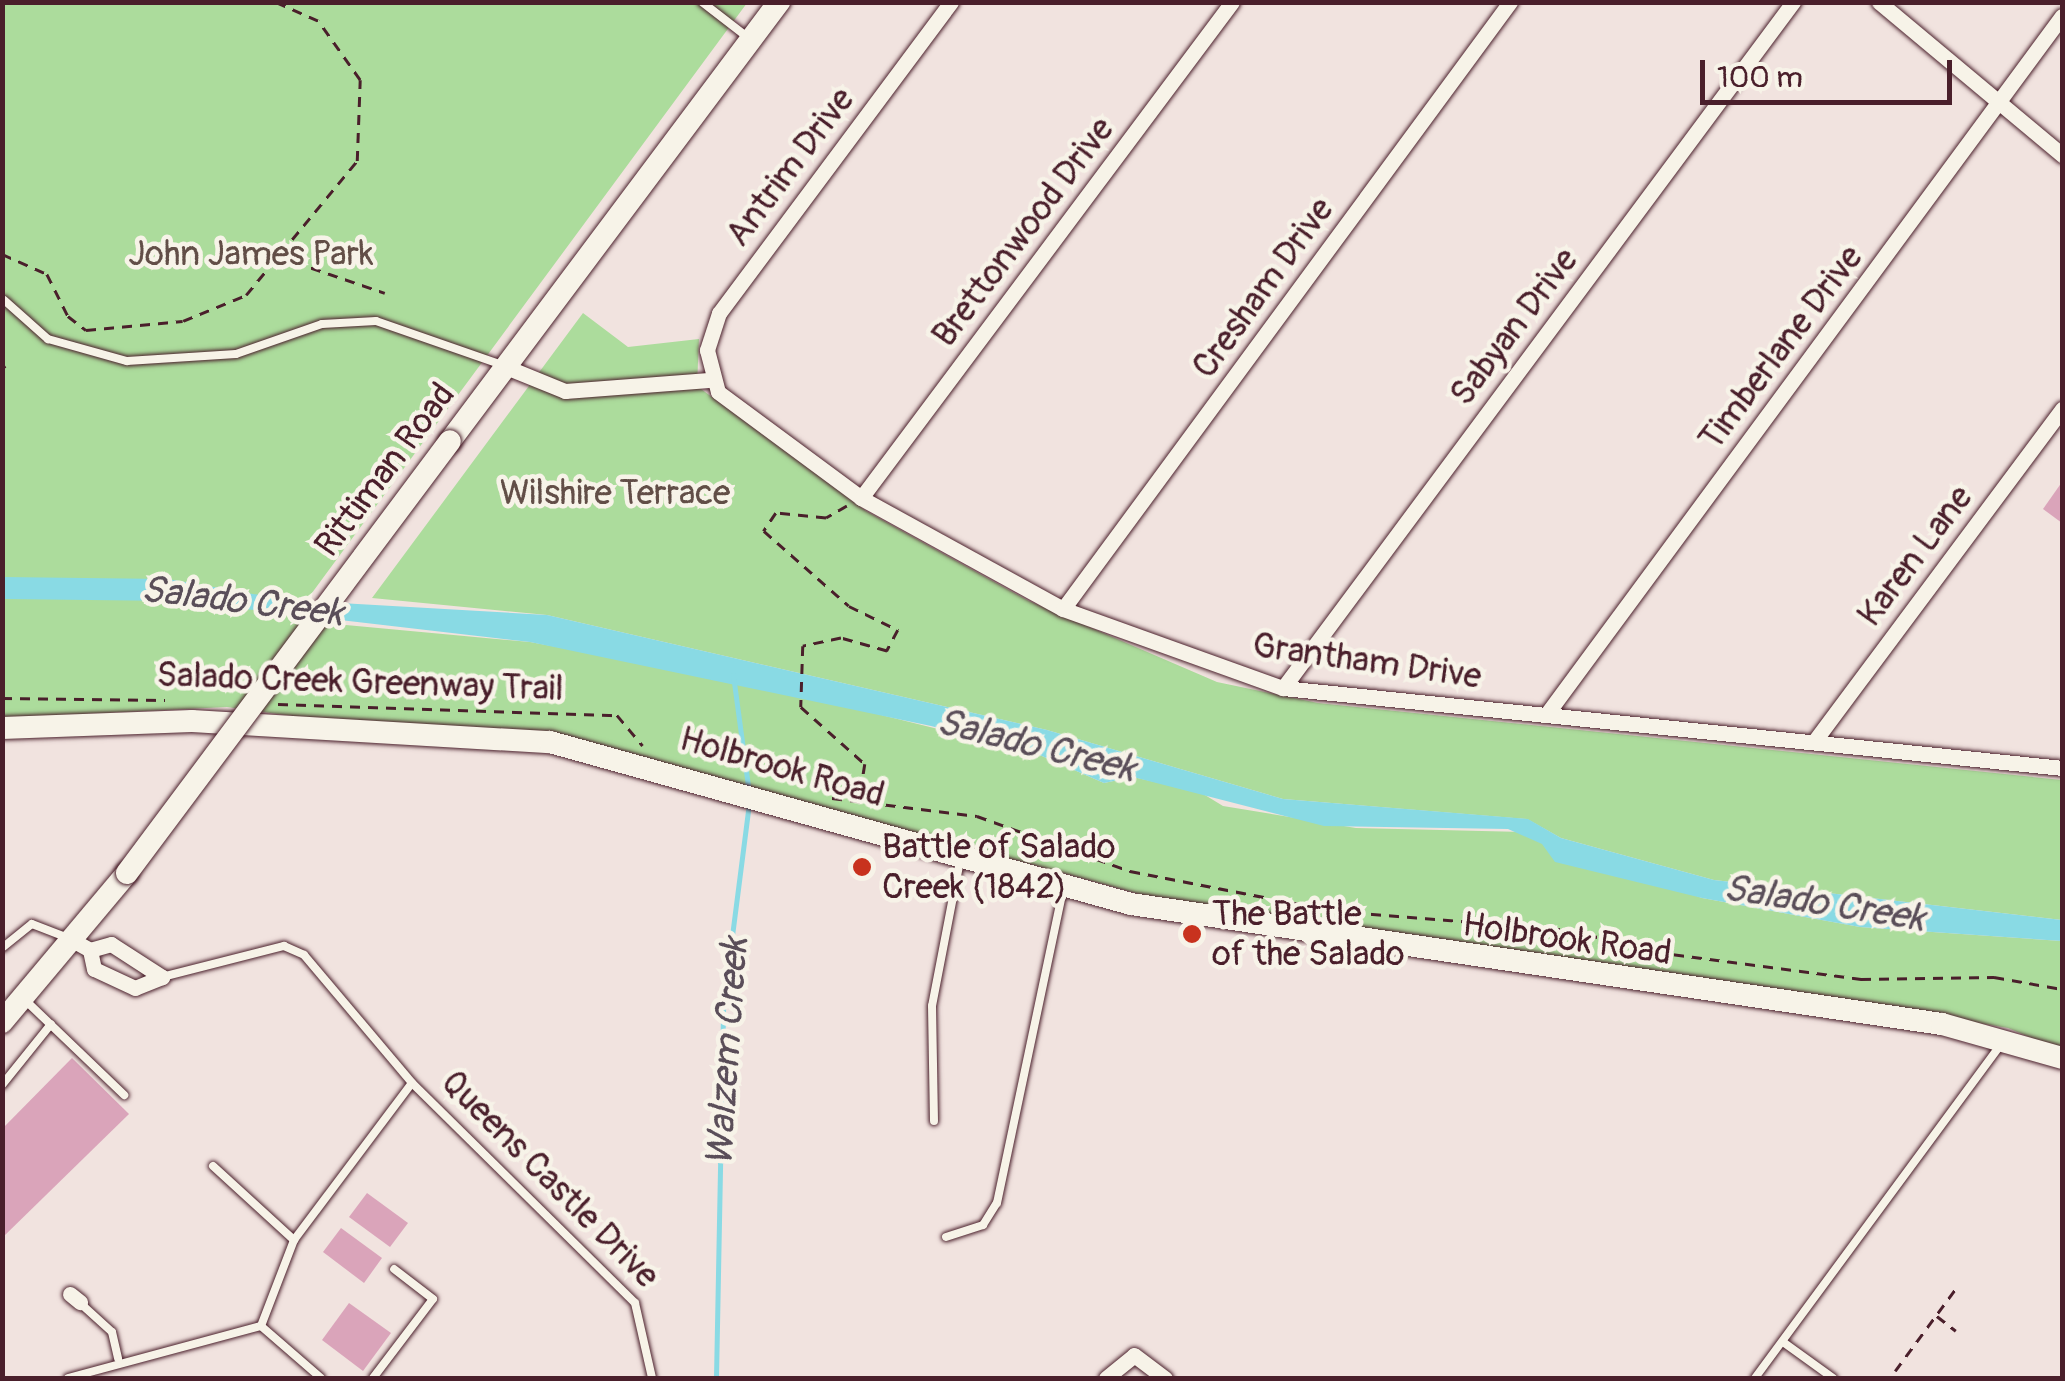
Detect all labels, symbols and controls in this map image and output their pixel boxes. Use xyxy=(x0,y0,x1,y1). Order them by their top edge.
scale bar xyxy=(1705,40,1958,102)
text: 100 m xyxy=(1717,59,1803,96)
street label: Antrim Drive xyxy=(717,79,863,255)
street label: Brettonwood Drive xyxy=(923,109,1123,355)
street label: Cresham Drive xyxy=(1184,190,1342,386)
park label: John James Park xyxy=(128,233,374,275)
street label: Timberlane Drive xyxy=(1690,237,1872,459)
street label: Sabyan Drive xyxy=(1441,240,1587,414)
street label: Rittiman Road xyxy=(306,375,464,565)
park label: Wilshire Terrace xyxy=(500,472,730,514)
street label: Karen Lane xyxy=(1849,477,1981,635)
water label: Salado Creek xyxy=(139,567,345,637)
street label: Grantham Drive xyxy=(1250,624,1484,698)
street label: Salado Creek Greenway Trail xyxy=(156,654,564,710)
water label: Salado Creek xyxy=(932,699,1140,793)
street label: Holbrook Road xyxy=(675,718,889,816)
place label: Battle of Salado Creek (1842) xyxy=(882,826,1116,908)
marker: Battle of Salado Creek (1842) xyxy=(851,856,873,878)
water label: Salado Creek xyxy=(1720,866,1928,942)
place label: The Battle of the Salado xyxy=(1212,893,1404,975)
street label: Holbrook Road xyxy=(1460,904,1674,974)
marker: The Battle of the Salado xyxy=(1181,923,1203,945)
water label: Walzem Creek xyxy=(697,936,759,1168)
street label: Queens Castle Drive xyxy=(432,1061,668,1297)

